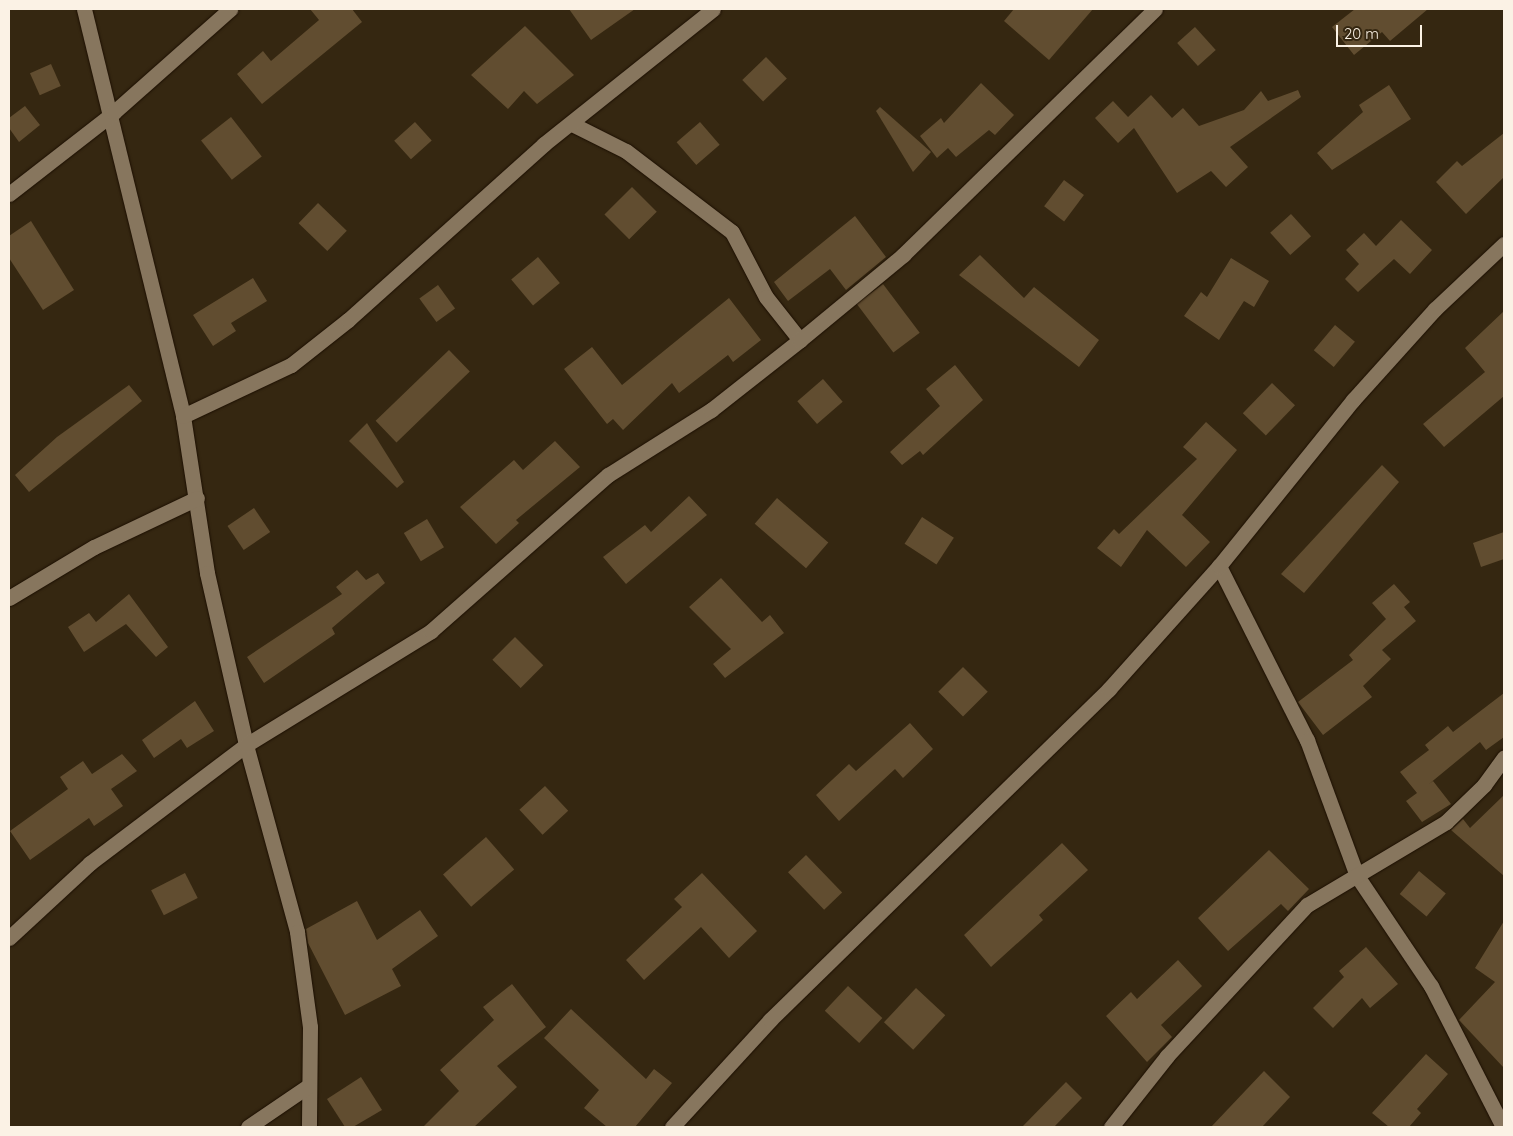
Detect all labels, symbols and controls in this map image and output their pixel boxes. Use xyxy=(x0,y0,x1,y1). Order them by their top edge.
scale bar xyxy=(1338,15,1424,47)
text: 20 m xyxy=(1344,24,1379,43)

